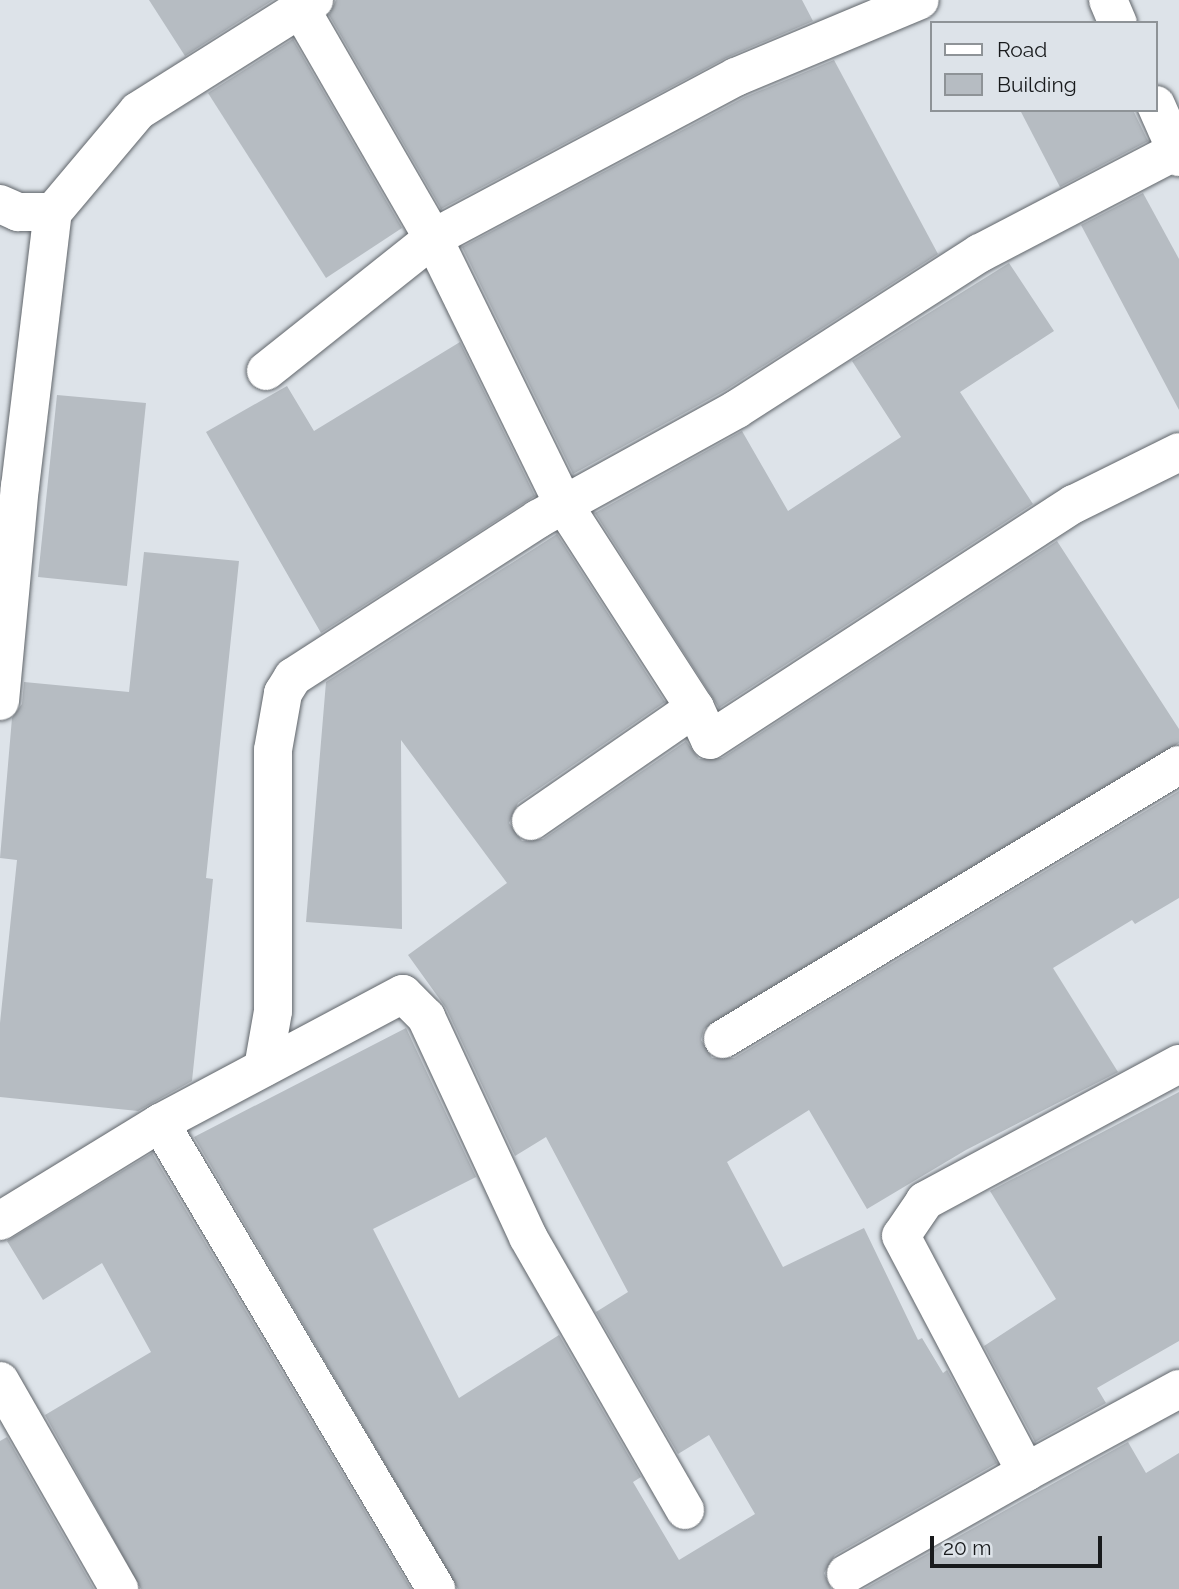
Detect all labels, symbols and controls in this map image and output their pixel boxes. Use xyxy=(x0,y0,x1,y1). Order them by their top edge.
legend xyxy=(930,21,1158,112)
text: Road xyxy=(997,37,1047,62)
text: Building xyxy=(997,72,1077,97)
scale bar xyxy=(934,1522,1106,1566)
text: 20 m xyxy=(943,1535,991,1560)

